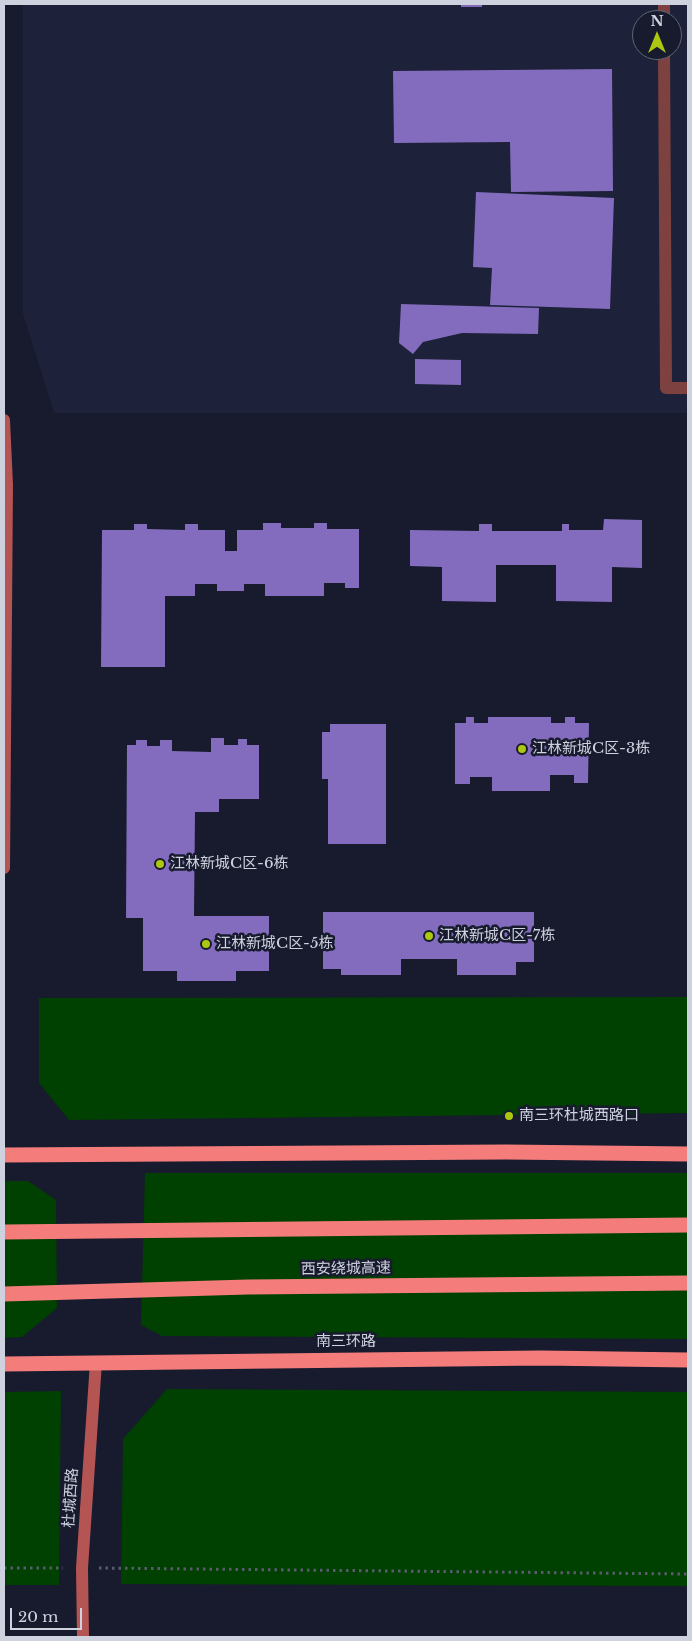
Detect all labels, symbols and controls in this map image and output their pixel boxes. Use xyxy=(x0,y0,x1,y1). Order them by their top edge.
north arrow xyxy=(632,10,682,60)
text: N xyxy=(650,12,664,30)
place label: 江林新城C区-3栋 xyxy=(532,740,650,758)
marker: 江林新城C区-3栋 xyxy=(516,743,528,755)
place label: 江林新城C区-6栋 xyxy=(170,855,289,873)
marker: 江林新城C区-6栋 xyxy=(154,858,166,870)
place label: 江林新城C区-7栋 xyxy=(439,927,555,945)
marker: 江林新城C区-7栋 xyxy=(423,930,435,942)
place label: 江林新城C区-5栋 xyxy=(216,935,333,953)
marker: 江林新城C区-5栋 xyxy=(200,938,212,950)
place label: 南三环杜城西路口 xyxy=(519,1107,639,1125)
marker: 南三环杜城西路口 xyxy=(503,1110,515,1122)
street label: 西安绕城高速 xyxy=(301,1259,391,1279)
street label: 南三环路 xyxy=(316,1333,376,1351)
street label: 杜城西路 xyxy=(60,1467,82,1529)
scale bar xyxy=(12,1598,85,1630)
text: 20 m xyxy=(18,1607,58,1626)

